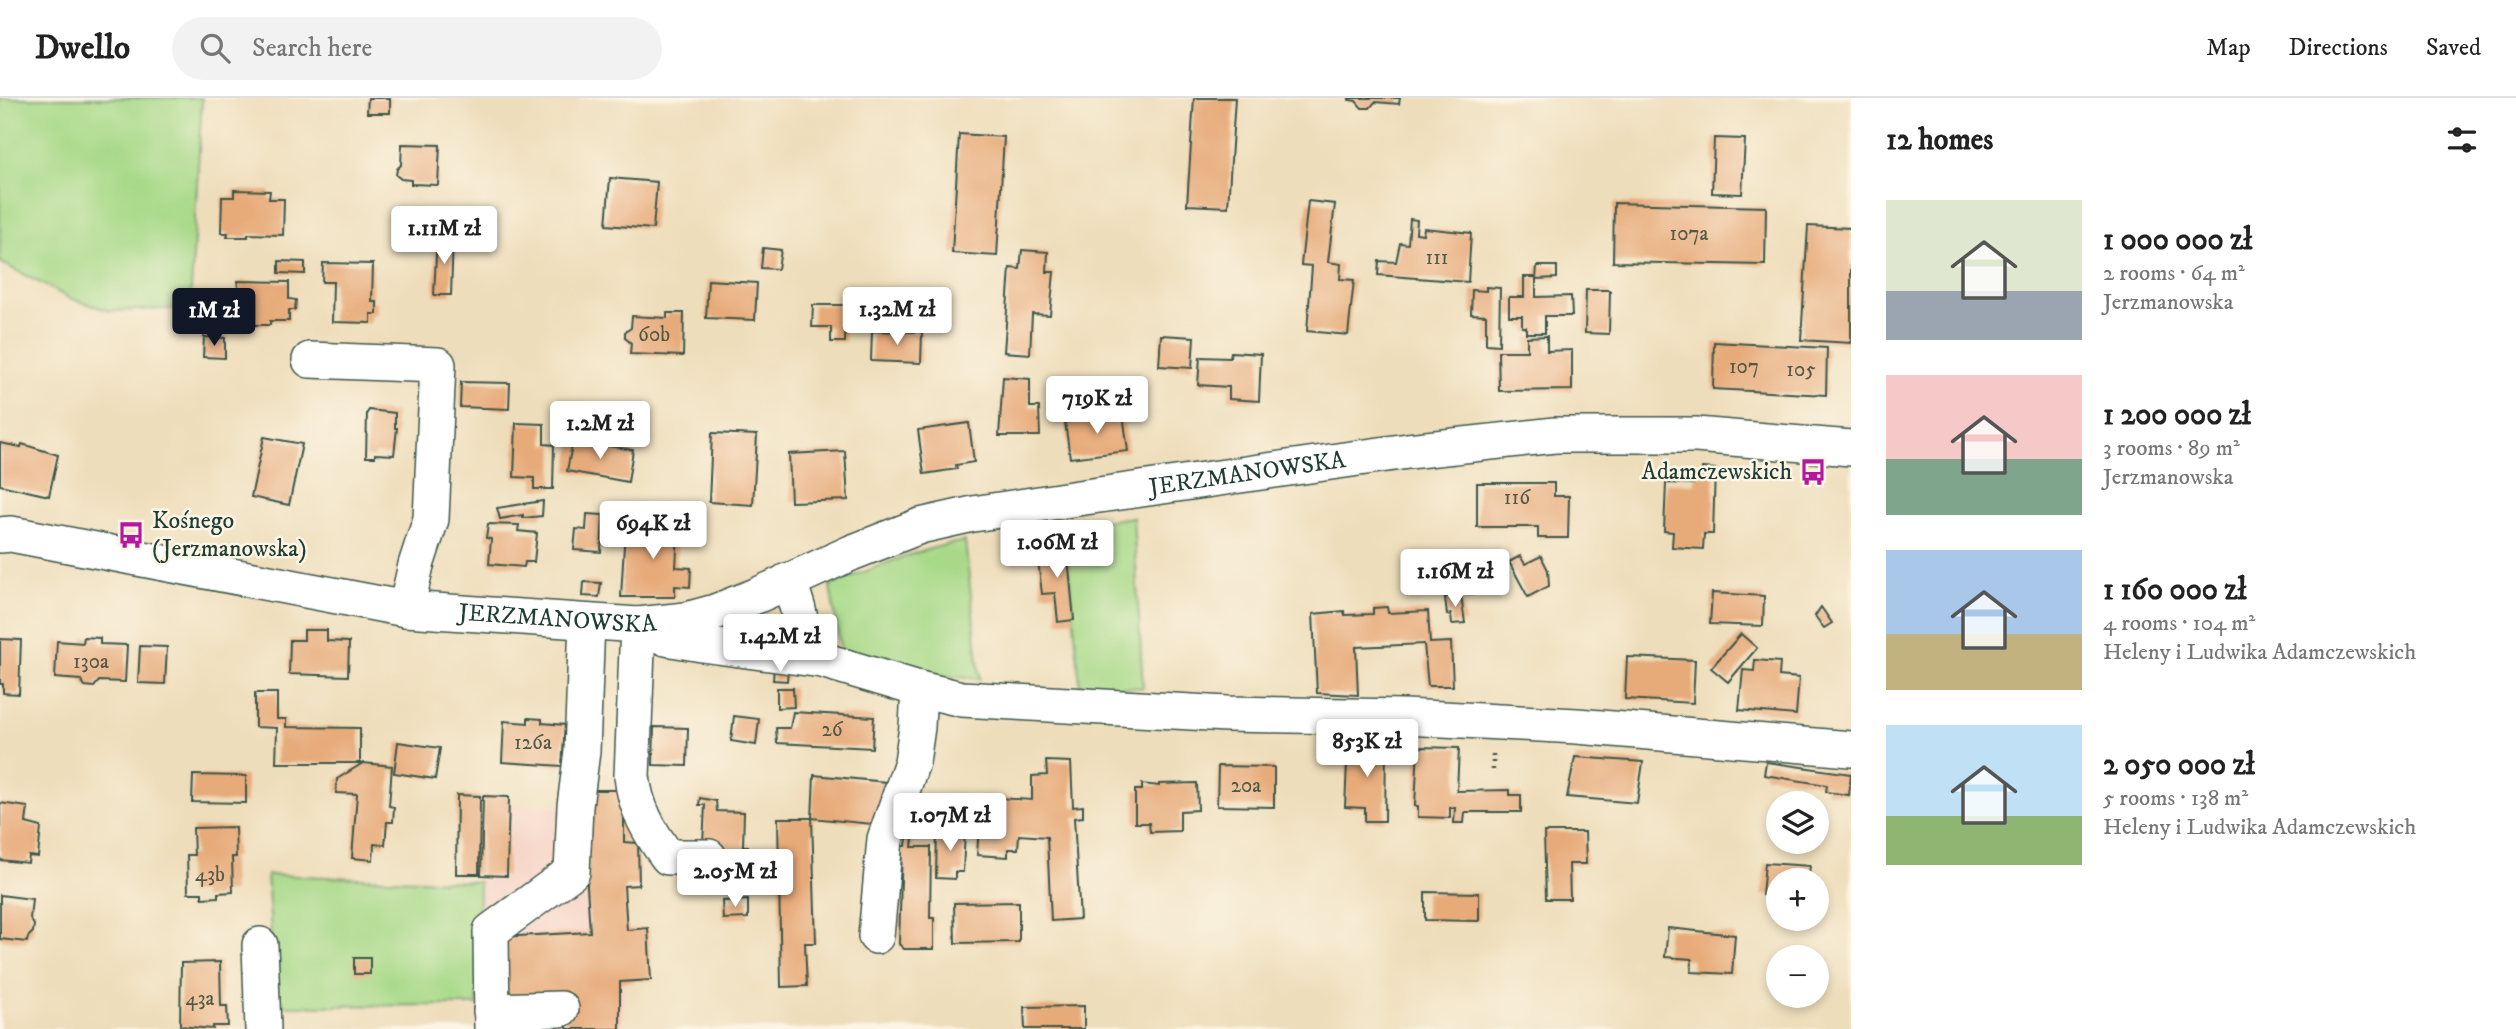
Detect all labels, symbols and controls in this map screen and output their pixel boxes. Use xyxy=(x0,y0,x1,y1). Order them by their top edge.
search box xyxy=(172,17,662,80)
text: Dwello xyxy=(35,28,130,69)
icon: search xyxy=(196,29,234,67)
text: Search here xyxy=(252,32,372,65)
text: Map xyxy=(2206,33,2251,63)
text: Directions xyxy=(2289,33,2388,63)
text: Saved xyxy=(2426,33,2481,63)
icon: filters xyxy=(2443,121,2481,159)
text: 12 homes xyxy=(1886,122,1993,159)
pin: 1.11M zł xyxy=(372,206,516,266)
text: 1.11M zł xyxy=(407,214,481,243)
house number: 107a xyxy=(1670,221,1709,247)
text: 1 000 000 zł xyxy=(2103,222,2252,259)
icon: home xyxy=(1942,228,2026,312)
house number: 111 xyxy=(1425,245,1449,271)
text: 2 rooms · 64 m² xyxy=(2103,259,2245,288)
pin: 1M zł xyxy=(165,288,263,348)
pin: 1.32M zł xyxy=(825,288,969,347)
text: Jerzmanowska xyxy=(2103,288,2234,317)
text: 1.32M zł xyxy=(859,295,935,324)
text: 1M zł xyxy=(188,296,240,325)
house number: 60b xyxy=(638,322,670,348)
house number: 107 xyxy=(1729,354,1759,380)
house number: 105 xyxy=(1786,357,1816,383)
pin: 719K zł xyxy=(1032,376,1162,436)
text: 719K zł xyxy=(1062,384,1132,413)
text: 1 200 000 zł xyxy=(2103,397,2251,434)
pin: 1.2M zł xyxy=(535,402,665,461)
icon: home xyxy=(1942,403,2026,487)
text: 1.2M zł xyxy=(566,409,634,438)
text: 3 rooms · 89 m² xyxy=(2103,434,2240,463)
street label: JERZMANOWSKA xyxy=(1145,445,1348,503)
place label: Adamczewskich xyxy=(1642,457,1792,487)
bus stop icon: Adamczewskich xyxy=(1798,457,1828,487)
text: Jerzmanowska xyxy=(2103,463,2234,492)
house number: 116 xyxy=(1504,485,1531,511)
pin: 694K zł xyxy=(588,502,718,561)
place label: Kośnego (Jerzmanowska) xyxy=(152,506,307,564)
text: 694K zł xyxy=(616,509,690,538)
bus stop icon: Kośnego (Jerzmanowska) xyxy=(116,520,146,550)
pin: 1.06M zł xyxy=(985,520,1129,580)
text: 1.06M zł xyxy=(1016,528,1098,557)
pin: 1.16M zł xyxy=(1383,550,1527,609)
text: 1.16M zł xyxy=(1416,557,1494,586)
text: 1 160 000 zł xyxy=(2103,572,2246,609)
icon: home xyxy=(1942,578,2026,662)
street label: JERZMANOWSKA xyxy=(456,598,659,640)
text: 4 rooms · 104 m² xyxy=(2103,609,2255,638)
pin: 1.42M zł xyxy=(708,614,852,674)
text: 1.42M zł xyxy=(739,622,821,651)
text: Heleny i Ludwika Adamczewskich xyxy=(2103,638,2416,667)
house number: 130a xyxy=(73,649,109,675)
house number: 26 xyxy=(821,717,844,743)
pin: 853K zł xyxy=(1302,720,1432,779)
text: 853K zł xyxy=(1332,727,1402,756)
house number: 126a xyxy=(514,730,552,756)
text: 2 050 000 zł xyxy=(2103,747,2255,784)
icon: home xyxy=(1942,753,2026,837)
house number: 20a xyxy=(1231,773,1261,799)
text: 5 rooms · 138 m² xyxy=(2103,784,2248,813)
map controls xyxy=(1766,791,1829,1008)
button: layers xyxy=(1766,791,1829,854)
pin: 1.07M zł xyxy=(878,794,1022,853)
text: 1.07M zł xyxy=(909,801,991,830)
text: Heleny i Ludwika Adamczewskich xyxy=(2103,813,2416,842)
pin: 2.05M zł xyxy=(663,850,807,909)
text: 2.05M zł xyxy=(693,857,777,886)
house number: 43b xyxy=(195,862,225,888)
button: + xyxy=(1766,868,1829,931)
button: − xyxy=(1766,945,1829,1008)
house number: 43a xyxy=(186,986,214,1012)

